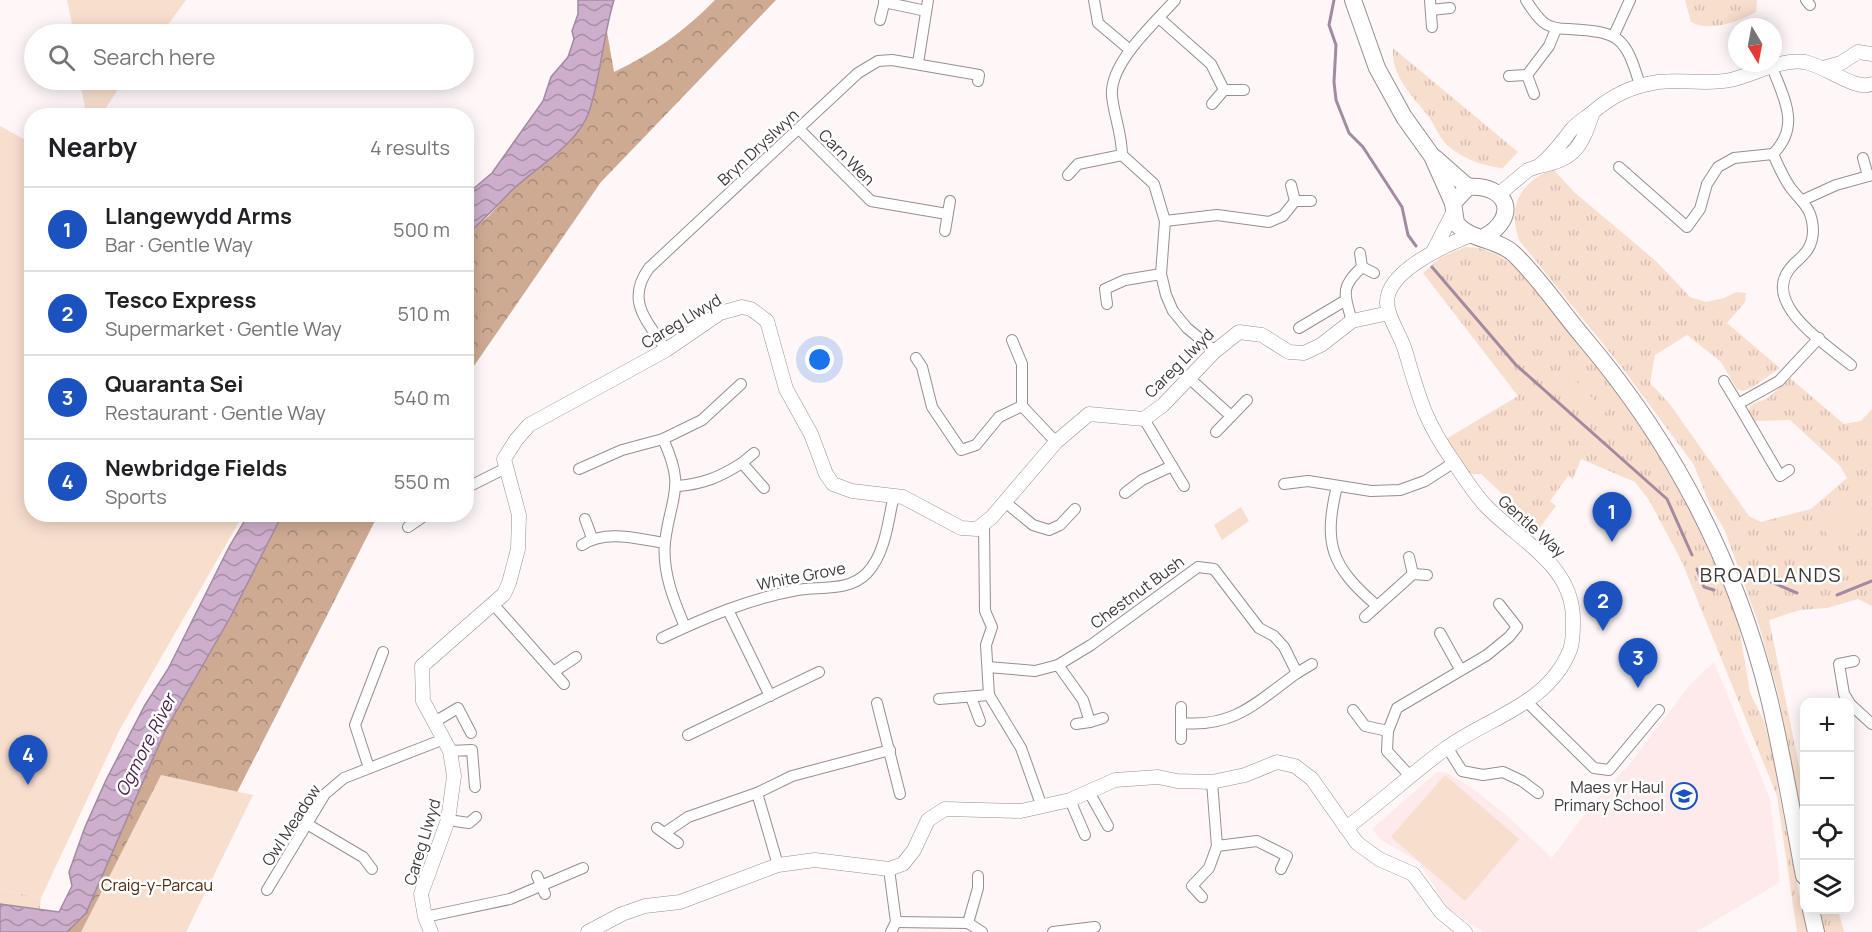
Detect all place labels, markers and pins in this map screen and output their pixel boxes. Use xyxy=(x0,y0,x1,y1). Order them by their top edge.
pin: 1 xyxy=(1592,492,1632,542)
pin: 2 xyxy=(1584,582,1622,631)
pin: 3 xyxy=(1618,638,1658,688)
pin: 4 xyxy=(9,736,48,785)
place label: Maes yr Haul Primary School xyxy=(1554,776,1664,816)
school or university icon: Maes yr Haul Primary School xyxy=(1669,781,1699,811)

